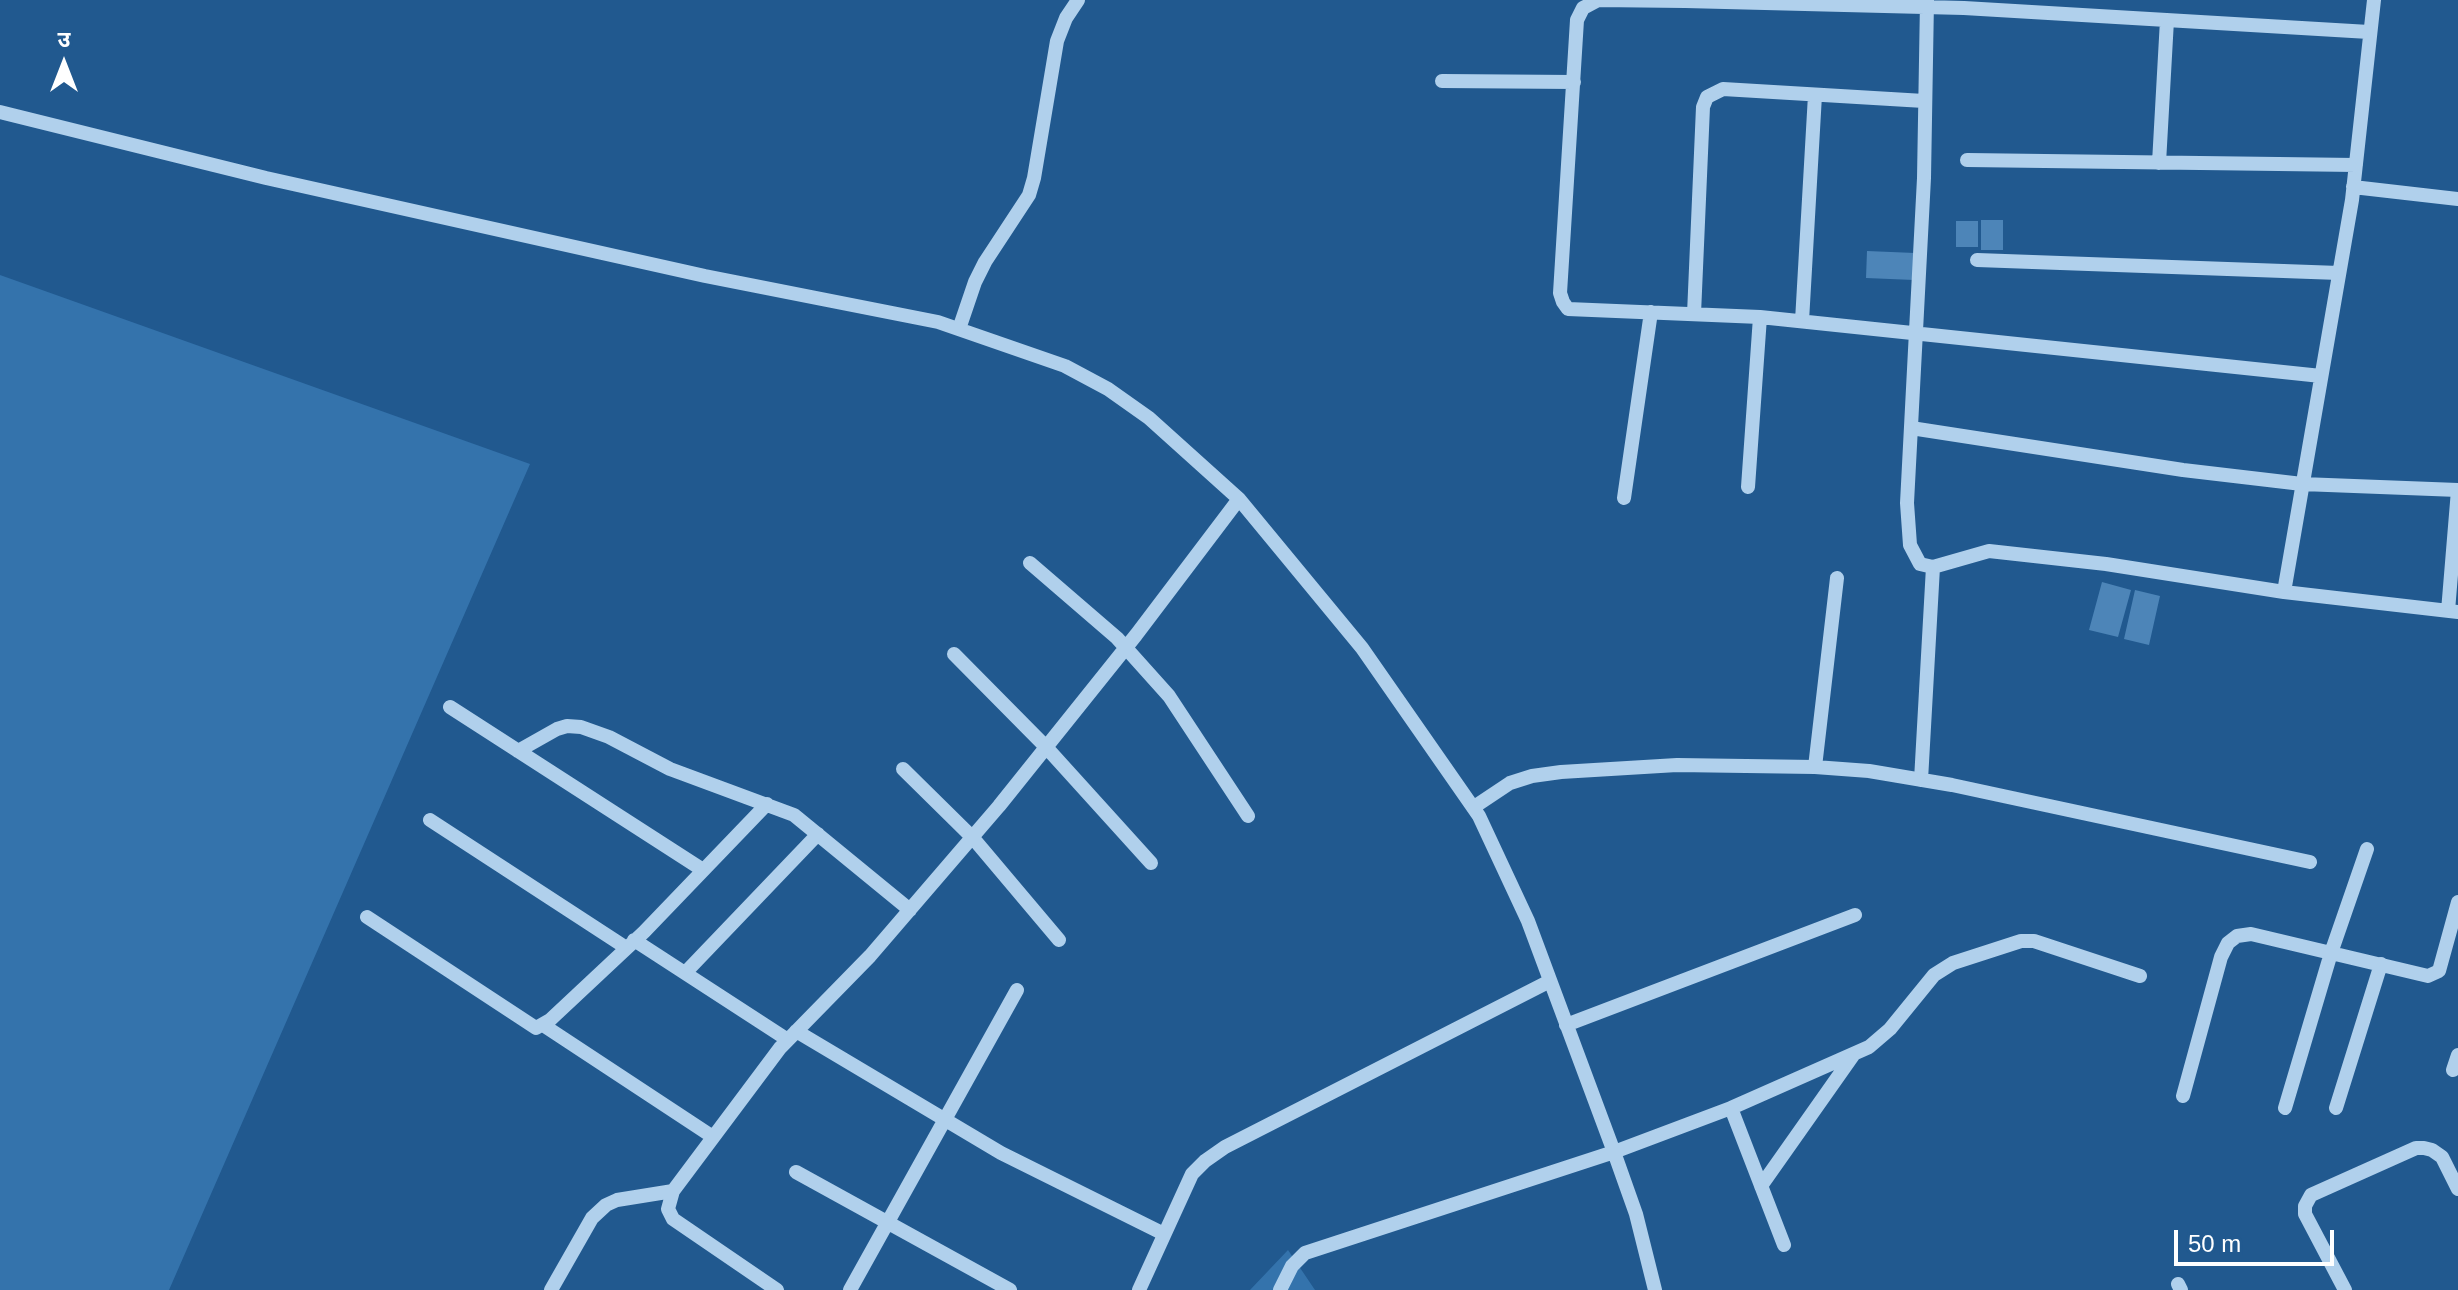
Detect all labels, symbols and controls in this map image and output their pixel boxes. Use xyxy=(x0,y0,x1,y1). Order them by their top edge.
north arrow xyxy=(24,24,104,104)
text: उ xyxy=(58,27,70,52)
scale bar xyxy=(2178,1214,2338,1264)
text: 50 m xyxy=(2188,1230,2241,1257)

